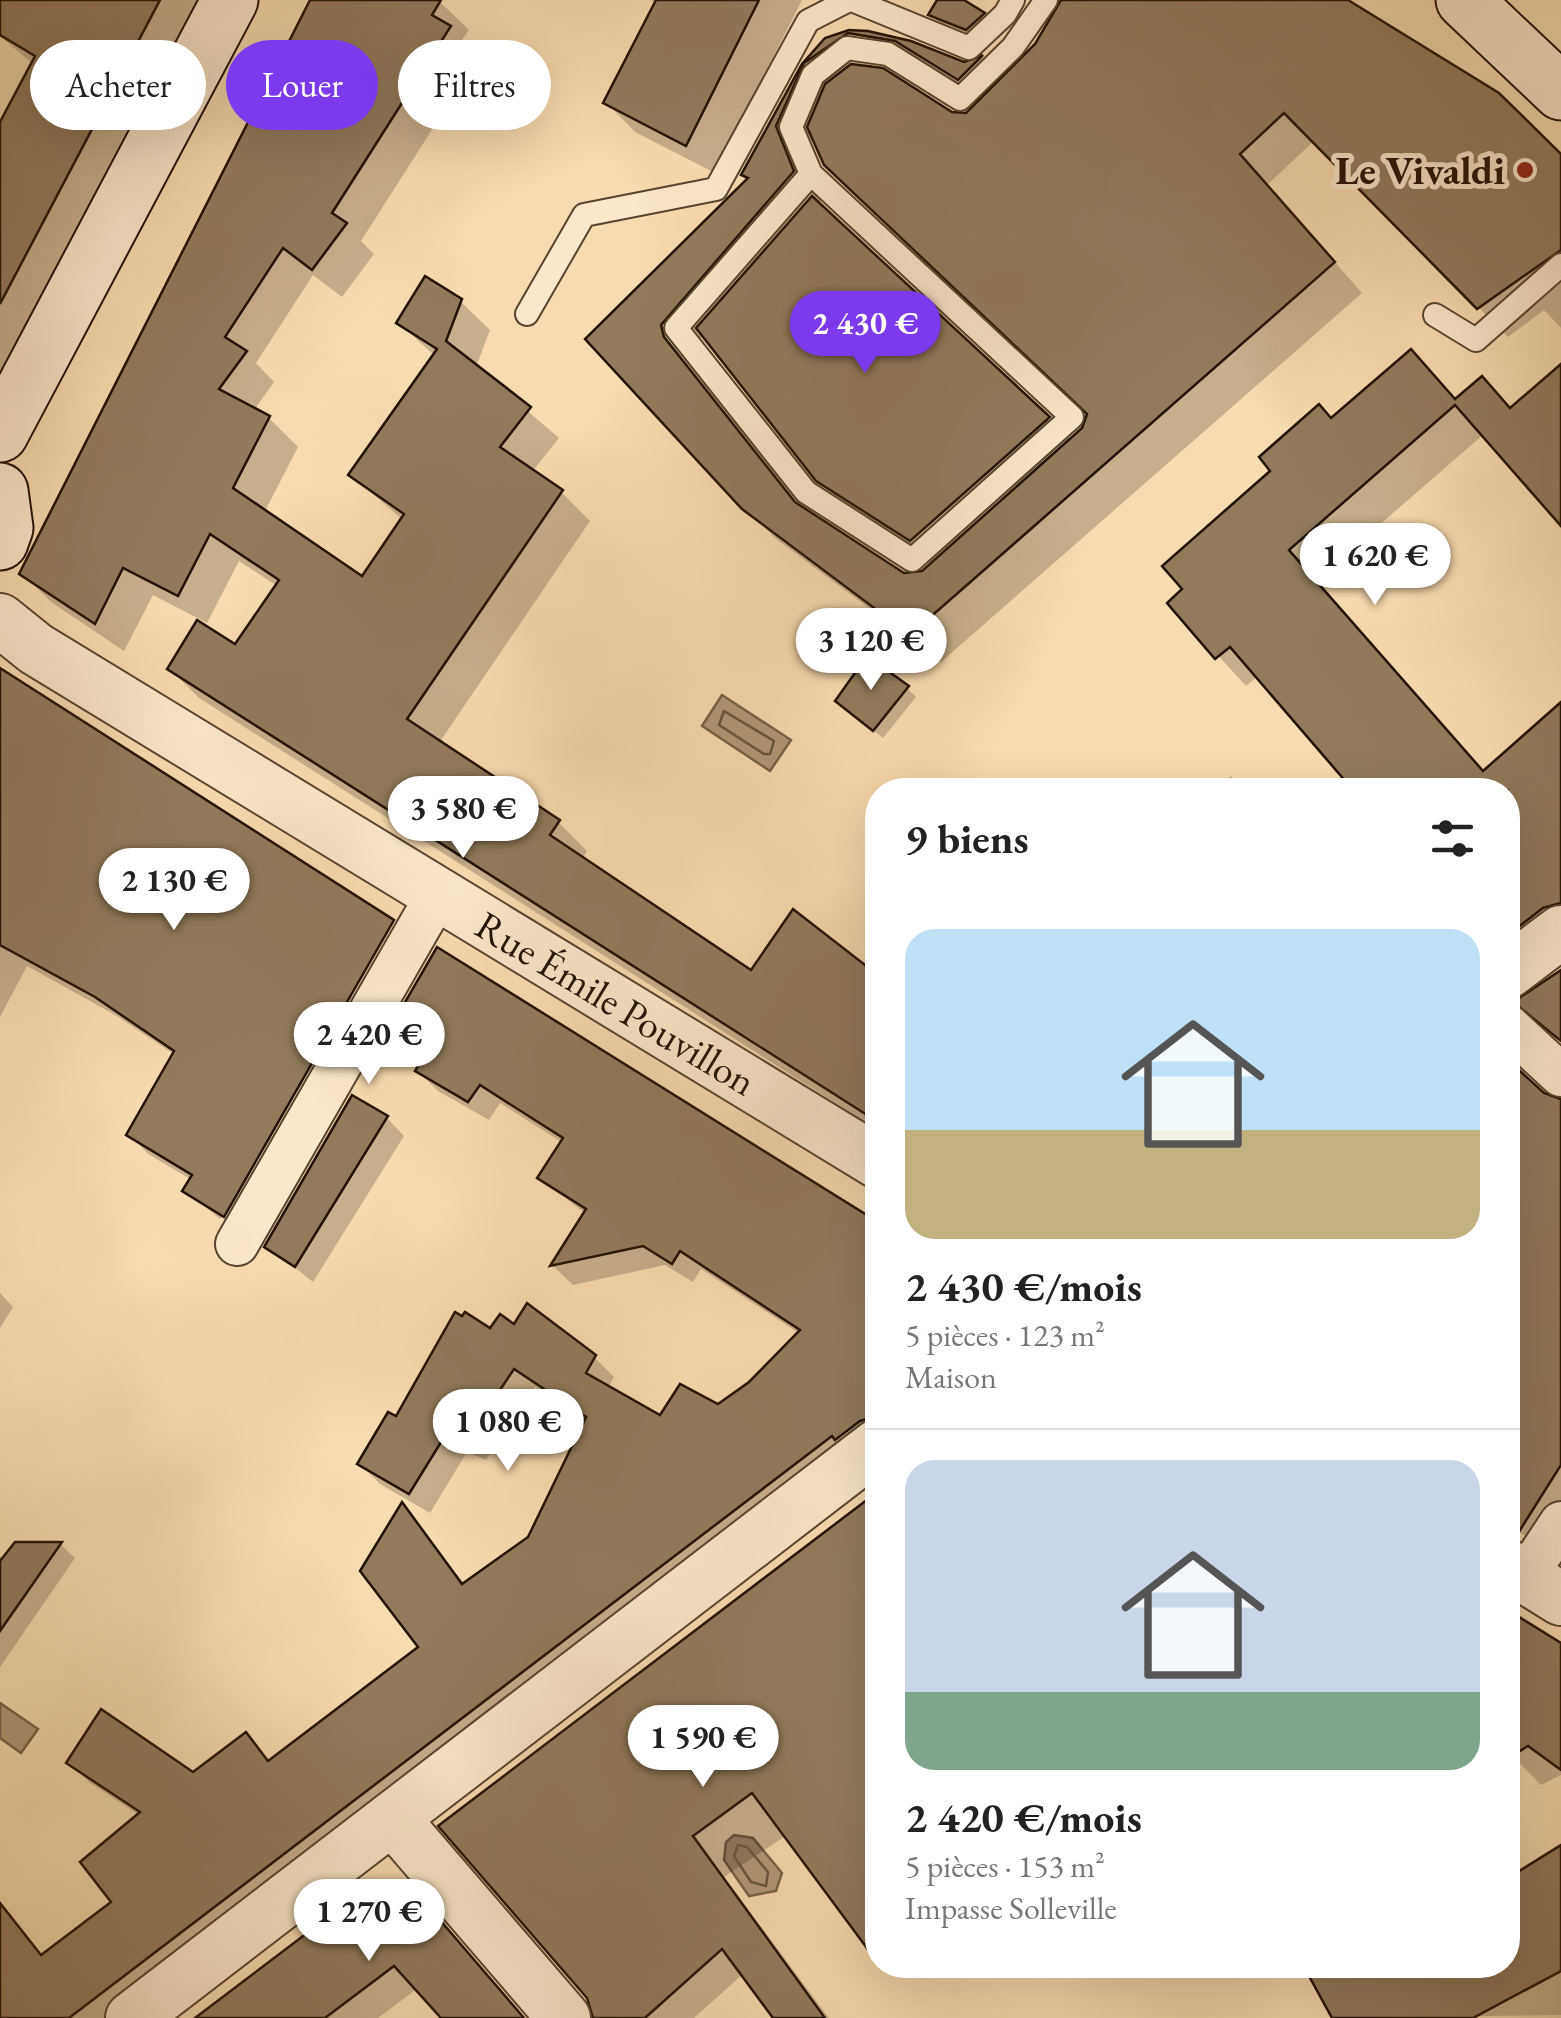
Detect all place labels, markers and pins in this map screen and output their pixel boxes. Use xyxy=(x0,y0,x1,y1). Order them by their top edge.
place label: Le Vivaldi xyxy=(1335,144,1505,196)
marker: Le Vivaldi xyxy=(1514,159,1536,181)
pin: 2 430 € xyxy=(773,291,957,376)
pin: 1 620 € xyxy=(1283,523,1467,608)
pin: 3 120 € xyxy=(779,608,963,693)
pin: 3 580 € xyxy=(371,776,555,861)
pin: 2 130 € xyxy=(82,848,266,933)
pin: 2 420 € xyxy=(277,1002,461,1087)
pin: 1 080 € xyxy=(416,1389,600,1474)
pin: 1 590 € xyxy=(611,1705,795,1790)
pin: 1 270 € xyxy=(277,1879,461,1964)

